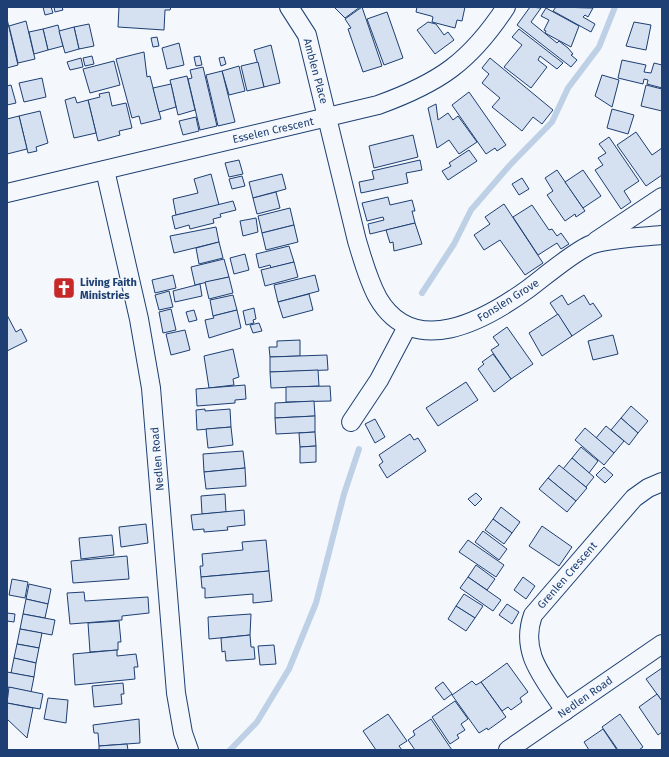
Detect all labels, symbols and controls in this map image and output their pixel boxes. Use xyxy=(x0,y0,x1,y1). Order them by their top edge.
street label: Amblen Place xyxy=(301,37,331,105)
street label: Esselen Crescent xyxy=(231,115,315,146)
church icon: Living Faith Ministries xyxy=(51,275,77,301)
place label: Living Faith Ministries xyxy=(80,276,137,302)
street label: Fonslen Grove xyxy=(475,276,541,325)
street label: Nedlen Road xyxy=(148,427,167,491)
street label: Grenlen Crescent xyxy=(535,539,600,611)
street label: Nedlen Road xyxy=(555,674,615,721)

